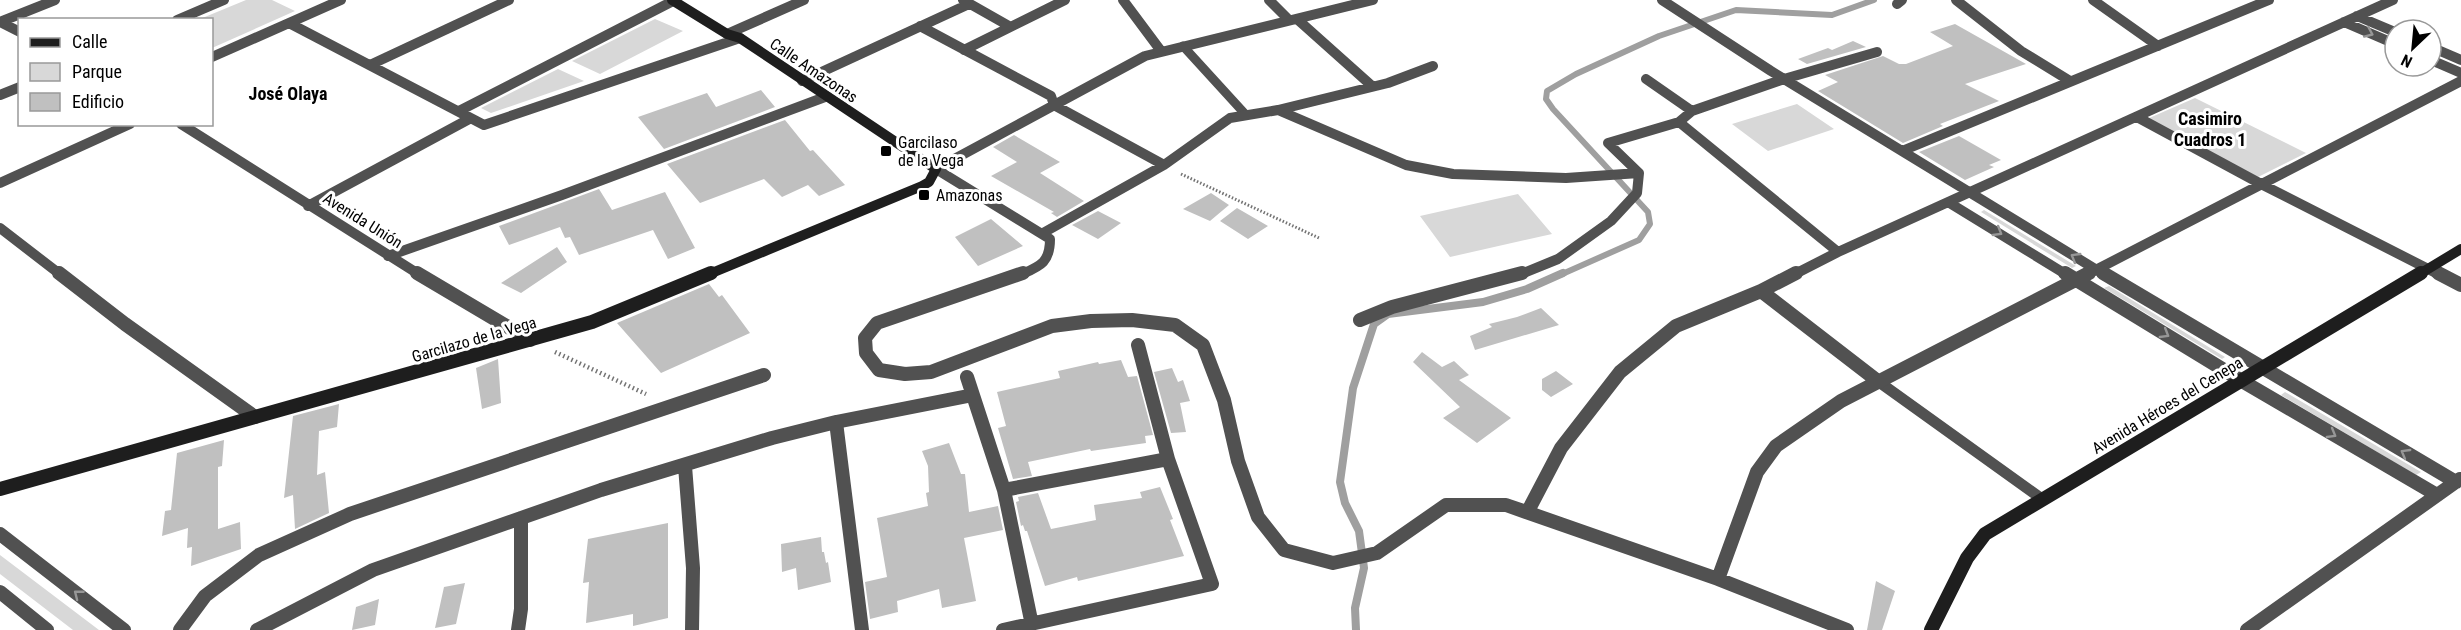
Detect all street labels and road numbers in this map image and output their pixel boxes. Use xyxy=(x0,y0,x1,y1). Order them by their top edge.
street label: Calle Amazonas xyxy=(766,34,861,107)
street label: Avenida Unión xyxy=(320,189,406,252)
street label: Garcilazo de la Vega xyxy=(410,313,539,366)
street label: Avenida Héroes del Cenepa xyxy=(2088,353,2246,458)

